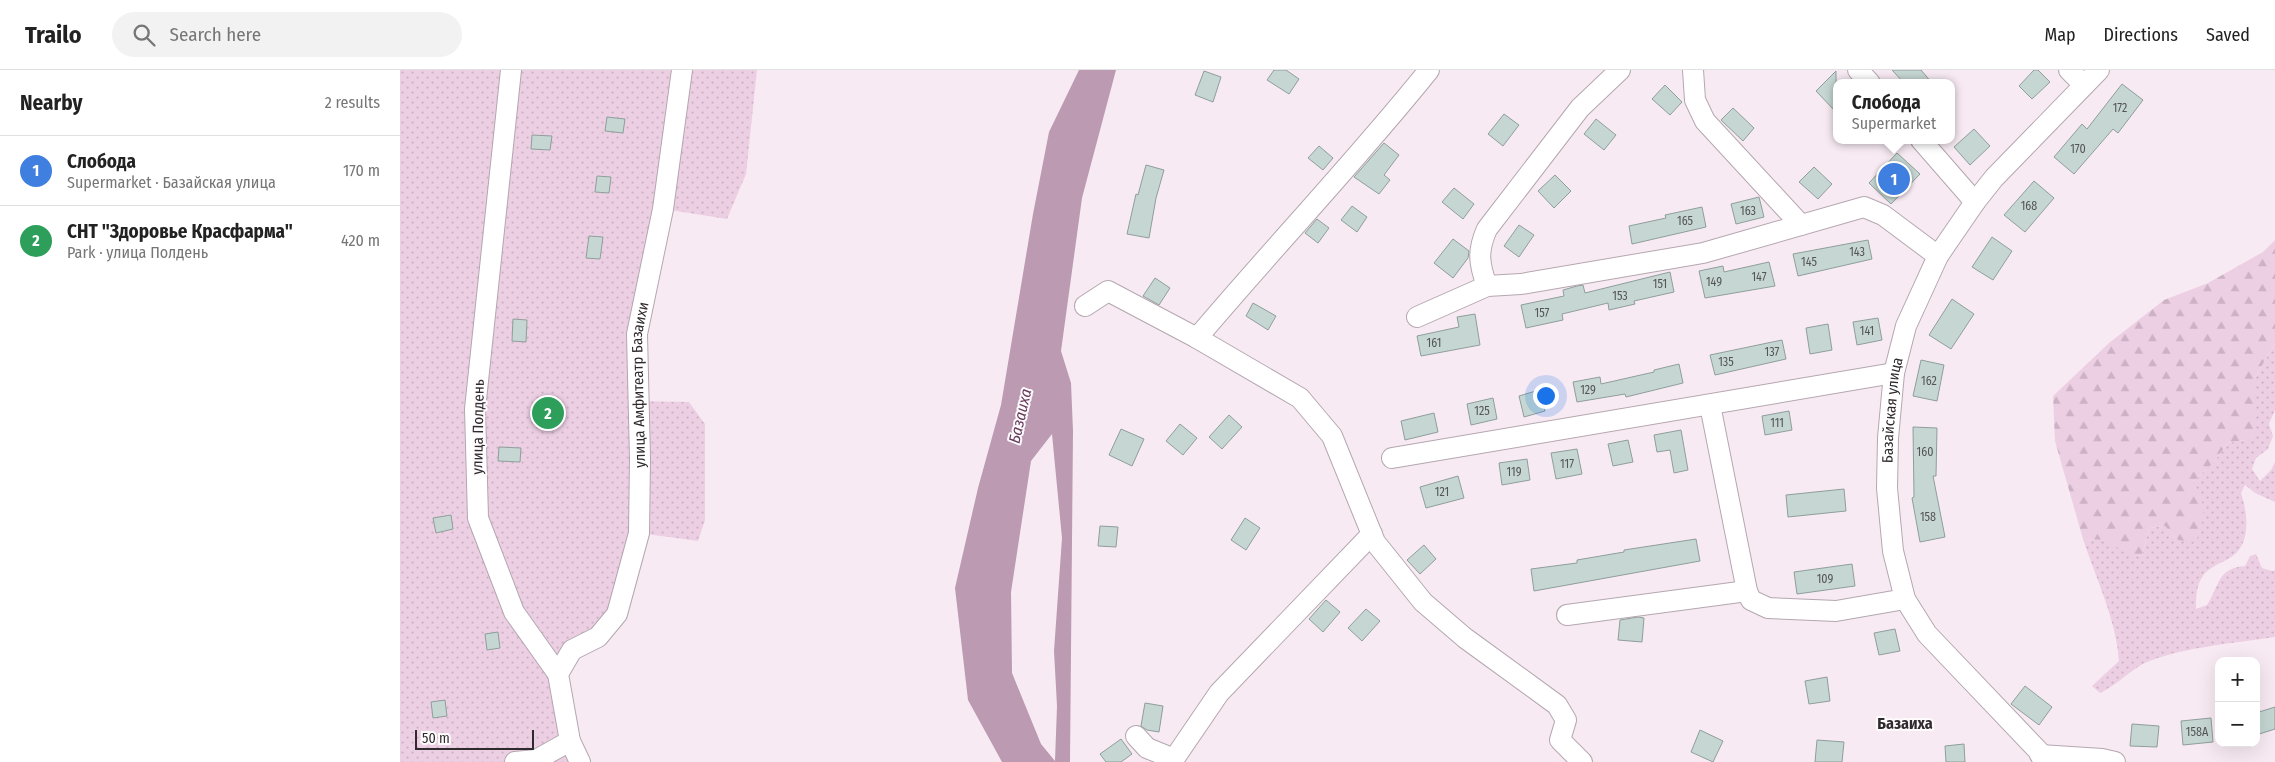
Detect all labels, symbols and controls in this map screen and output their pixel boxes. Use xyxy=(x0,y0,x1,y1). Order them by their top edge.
search box xyxy=(112,12,462,57)
text: Trailo xyxy=(25,21,82,49)
icon: search xyxy=(130,21,158,49)
text: Search here xyxy=(170,23,261,46)
text: Map xyxy=(2044,24,2076,46)
text: Directions xyxy=(2104,24,2178,46)
text: Saved xyxy=(2206,24,2250,46)
popup xyxy=(1833,79,1955,144)
text: Nearby xyxy=(20,90,82,116)
text: Слобода xyxy=(1852,91,1921,114)
text: 2 results xyxy=(325,93,380,112)
house number: 172 xyxy=(2113,101,2127,115)
text: Supermarket xyxy=(1852,114,1936,133)
house number: 170 xyxy=(2070,142,2086,156)
text: Слобода xyxy=(67,150,136,173)
pin: 1 xyxy=(1878,160,1910,198)
text: 1 xyxy=(33,161,39,180)
text: 170 m xyxy=(343,161,380,180)
text: Supermarket · Базайская улица xyxy=(67,173,276,192)
house number: 168 xyxy=(2021,199,2037,213)
house number: 163 xyxy=(1740,204,1756,218)
house number: 165 xyxy=(1677,214,1694,228)
text: СНТ "Здоровье Красфарма" xyxy=(67,220,293,243)
text: 2 xyxy=(32,231,40,250)
text: 420 m xyxy=(341,231,380,250)
text: Park · улица Полдень xyxy=(67,243,208,262)
house number: 143 xyxy=(1849,245,1865,259)
house number: 145 xyxy=(1801,255,1817,269)
house number: 147 xyxy=(1751,270,1767,284)
house number: 149 xyxy=(1706,275,1722,289)
house number: 151 xyxy=(1653,277,1667,291)
house number: 153 xyxy=(1612,289,1628,303)
street label: улица Амфитеатр Базаихи xyxy=(628,300,652,468)
house number: 157 xyxy=(1535,306,1550,320)
house number: 141 xyxy=(1860,324,1874,338)
house number: 161 xyxy=(1427,336,1441,350)
house number: 137 xyxy=(1765,345,1780,359)
house number: 135 xyxy=(1718,355,1734,369)
street label: Базайская улица xyxy=(1878,355,1907,463)
house number: 162 xyxy=(1921,374,1937,388)
street label: улица Полдень xyxy=(468,379,488,475)
your location xyxy=(1533,383,1559,409)
house number: 129 xyxy=(1580,383,1596,397)
water label: Базаиха xyxy=(1005,387,1035,445)
pin: 2 xyxy=(532,394,564,432)
house number: 125 xyxy=(1474,404,1490,418)
house number: 111 xyxy=(1770,416,1784,430)
house number: 160 xyxy=(1917,445,1933,459)
house number: 117 xyxy=(1560,457,1574,471)
house number: 119 xyxy=(1506,465,1522,479)
house number: 121 xyxy=(1435,485,1449,499)
house number: 158 xyxy=(1920,510,1936,524)
house number: 109 xyxy=(1817,572,1834,586)
map controls xyxy=(2215,657,2260,747)
button: + xyxy=(2215,657,2260,702)
button: − xyxy=(2215,702,2260,747)
district label: Базаиха xyxy=(1877,714,1933,733)
house number: 158А xyxy=(2186,725,2209,739)
scale bar xyxy=(415,727,534,750)
text: 50 m xyxy=(422,730,450,747)

